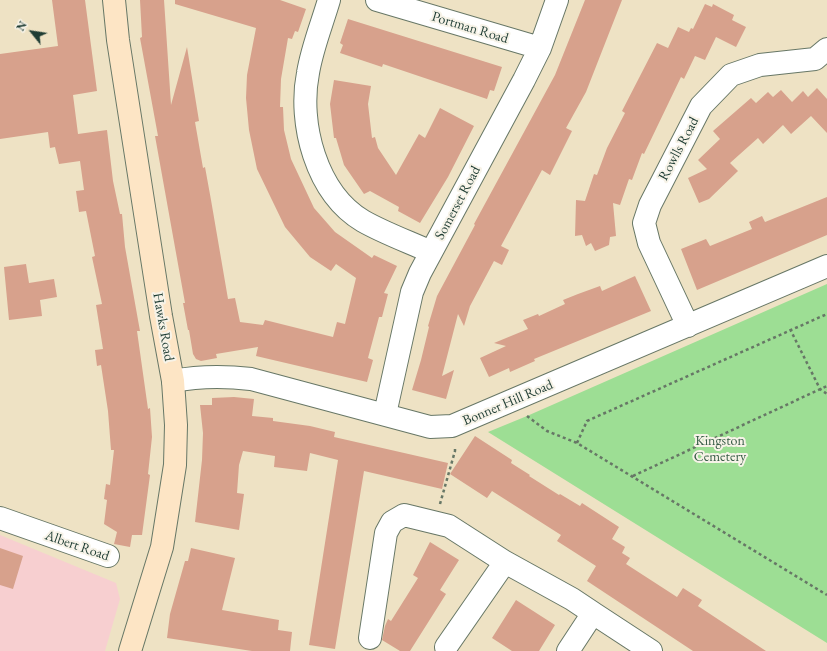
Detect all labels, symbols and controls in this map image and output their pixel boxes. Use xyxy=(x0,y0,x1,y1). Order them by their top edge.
street label: Portman Road xyxy=(430,8,510,48)
north arrow xyxy=(12,12,52,52)
text: N xyxy=(13,19,30,33)
street label: Rowlls Road xyxy=(655,114,703,184)
street label: Somerset Road xyxy=(432,163,484,243)
street label: Hawks Road xyxy=(149,291,177,363)
street label: Bonner Hill Road xyxy=(460,376,556,430)
park label: Kingston Cemetery xyxy=(694,433,746,466)
street label: Albert Road xyxy=(43,527,111,565)

